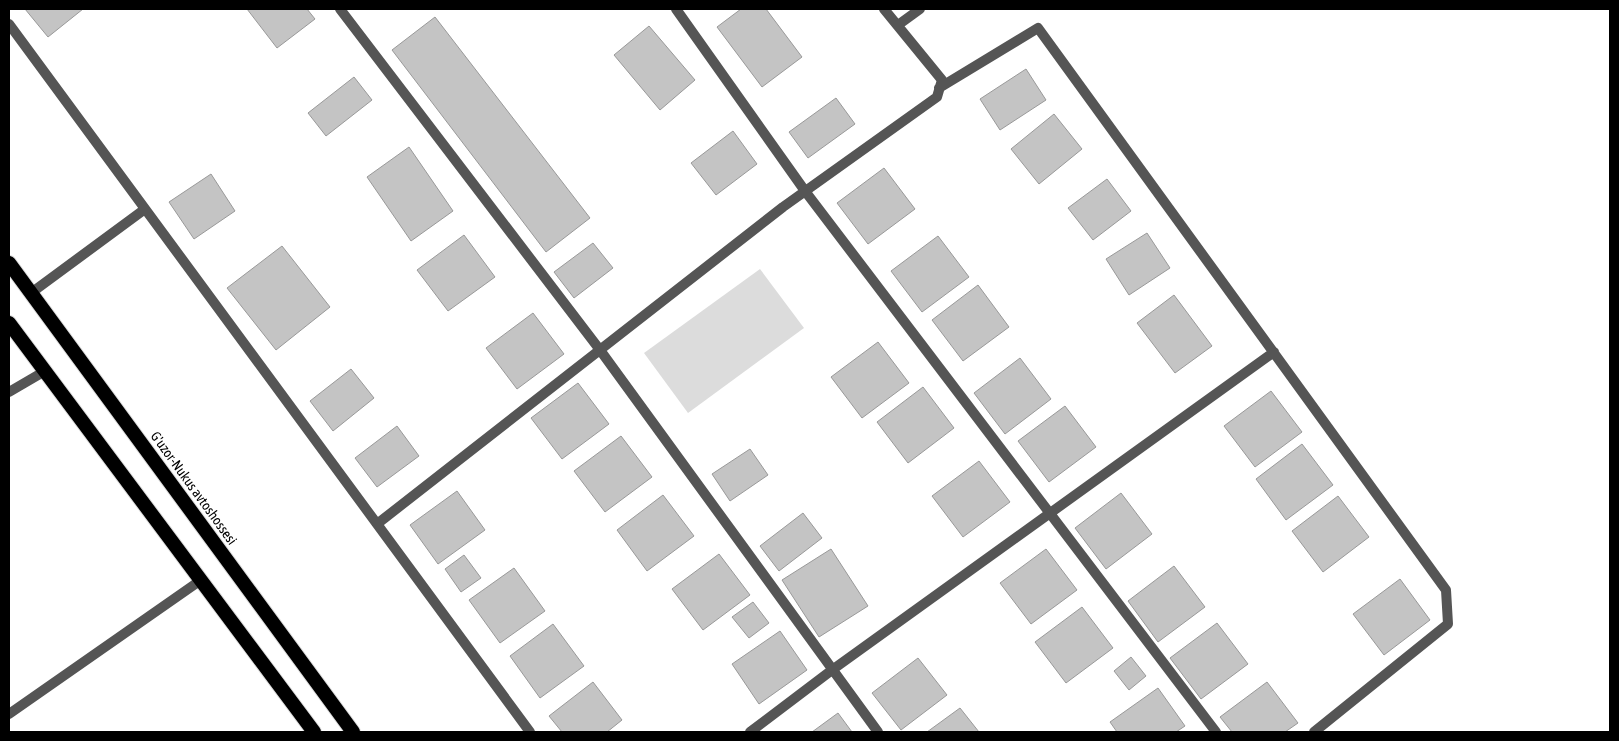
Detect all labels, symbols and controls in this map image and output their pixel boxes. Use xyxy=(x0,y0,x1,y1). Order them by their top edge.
street label: G'uzor-Nukus avtoshossesi xyxy=(148,428,240,548)

